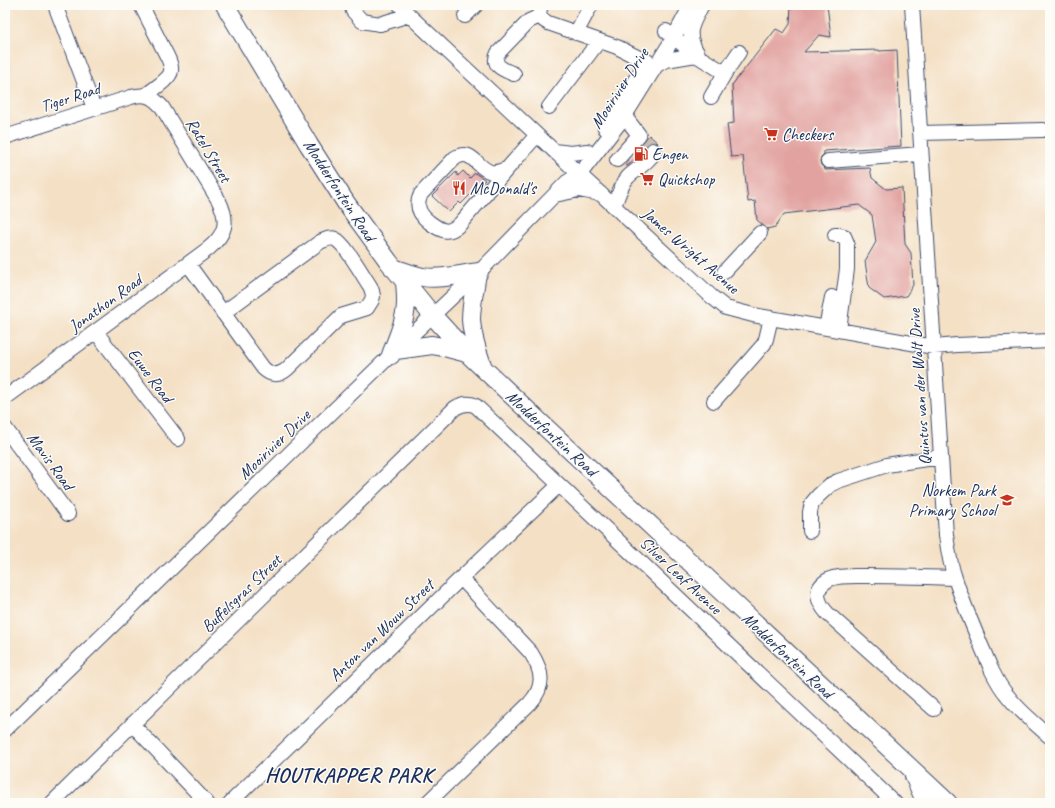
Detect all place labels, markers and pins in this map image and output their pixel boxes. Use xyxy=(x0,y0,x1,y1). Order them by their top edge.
place label: Checkers xyxy=(782,124,834,145)
supermarket icon: Checkers xyxy=(763,126,779,142)
place label: Engen xyxy=(652,144,689,165)
fuel station icon: Engen xyxy=(633,146,649,162)
place label: Quickshop xyxy=(658,169,716,190)
supermarket icon: Quickshop xyxy=(639,171,655,187)
place label: McDonald's xyxy=(470,178,538,199)
restaurant icon: McDonald's xyxy=(451,180,467,196)
place label: Norkem Park Primary School xyxy=(909,480,999,521)
school or university icon: Norkem Park Primary School xyxy=(999,492,1015,508)

